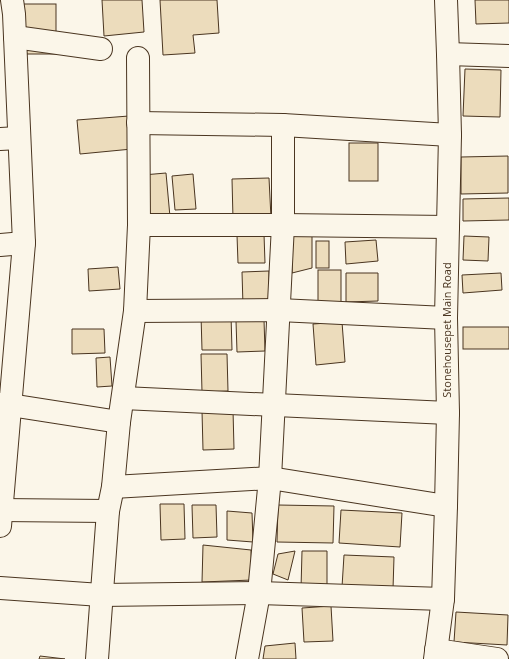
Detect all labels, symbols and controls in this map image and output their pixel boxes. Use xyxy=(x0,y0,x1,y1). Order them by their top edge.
street label: Stonehousepet Main Road xyxy=(439,262,454,398)

